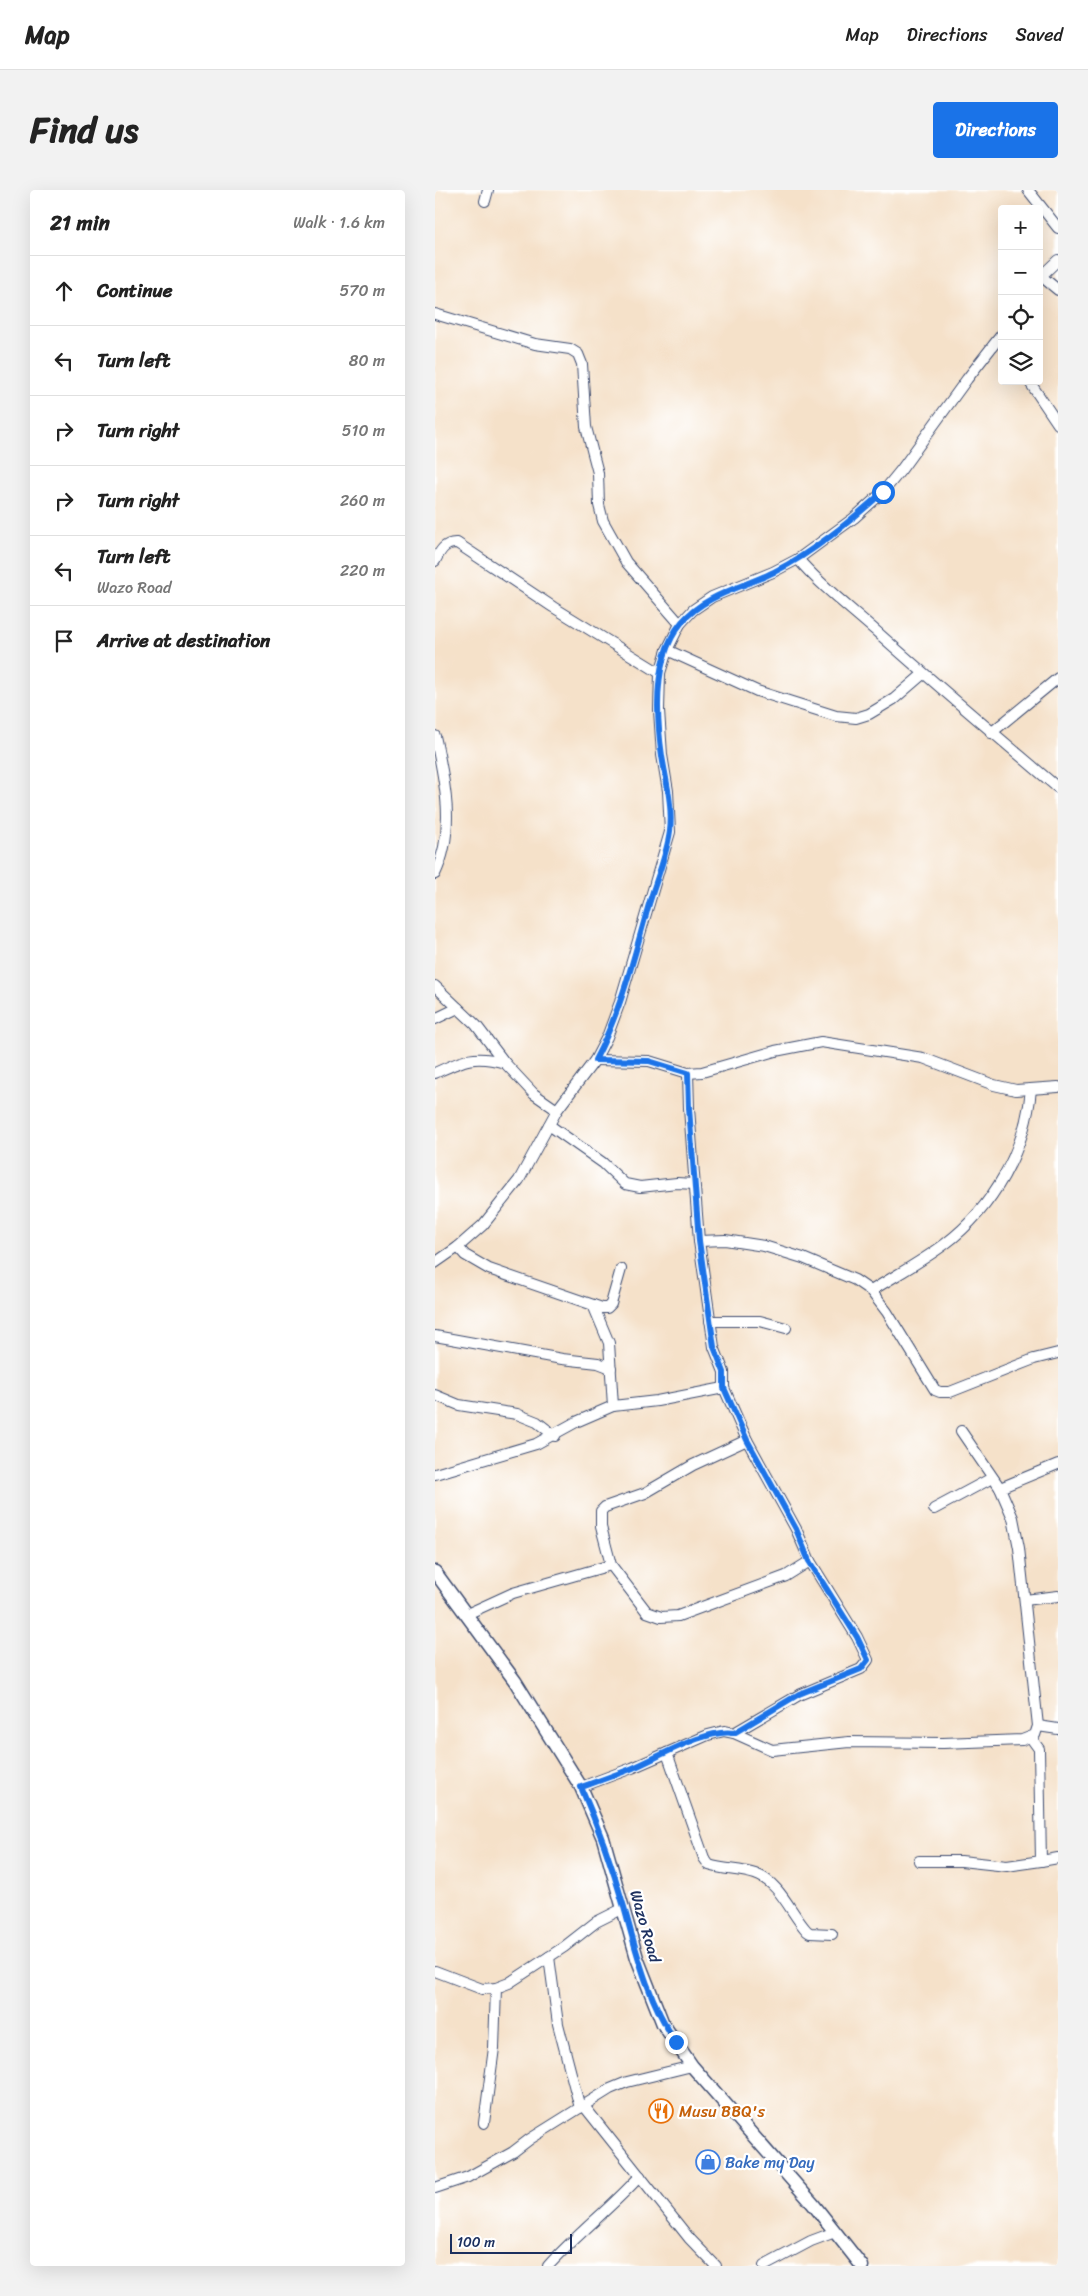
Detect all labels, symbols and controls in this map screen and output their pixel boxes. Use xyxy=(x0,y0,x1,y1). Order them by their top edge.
text: Map xyxy=(25,14,69,56)
text: Map xyxy=(846,19,879,51)
text: Directions xyxy=(907,19,988,51)
text: Saved xyxy=(1016,19,1063,51)
text: Find us xyxy=(30,99,138,161)
button: Directions xyxy=(933,102,1058,158)
text: 21 min xyxy=(50,204,110,242)
map controls xyxy=(998,205,1043,385)
button: + xyxy=(998,205,1043,250)
text: Walk · 1.6 km xyxy=(293,208,385,237)
button: − xyxy=(998,250,1043,295)
text: Continue xyxy=(97,274,173,307)
text: 570 m xyxy=(340,276,385,305)
icon: ahead xyxy=(50,277,78,305)
button: locate xyxy=(998,295,1043,340)
button: layers xyxy=(998,340,1043,385)
text: Turn left xyxy=(97,344,170,377)
text: 80 m xyxy=(349,346,385,375)
icon: left xyxy=(50,347,78,375)
text: Turn right xyxy=(97,414,179,447)
text: 510 m xyxy=(342,416,385,445)
icon: right xyxy=(50,417,78,445)
route start xyxy=(872,481,895,504)
text: Turn right xyxy=(97,484,179,517)
text: 260 m xyxy=(340,486,385,515)
icon: right xyxy=(50,487,78,515)
text: Turn left xyxy=(97,540,170,573)
text: 220 m xyxy=(340,556,385,585)
icon: left xyxy=(50,557,78,585)
text: Wazo Road xyxy=(97,573,171,602)
text: Arrive at destination xyxy=(97,624,270,657)
icon: arrive xyxy=(50,627,78,655)
street label: Wazo Road xyxy=(621,1886,670,1967)
route end xyxy=(665,2031,688,2054)
place label: Musu BBQ's xyxy=(679,2097,766,2126)
restaurant icon: Musu BBQ's xyxy=(648,2098,674,2124)
place label: Bake my Day xyxy=(725,2148,815,2177)
shop icon: Bake my Day xyxy=(695,2149,721,2175)
text: 100 m xyxy=(457,2230,495,2255)
scale bar xyxy=(450,2231,573,2254)

